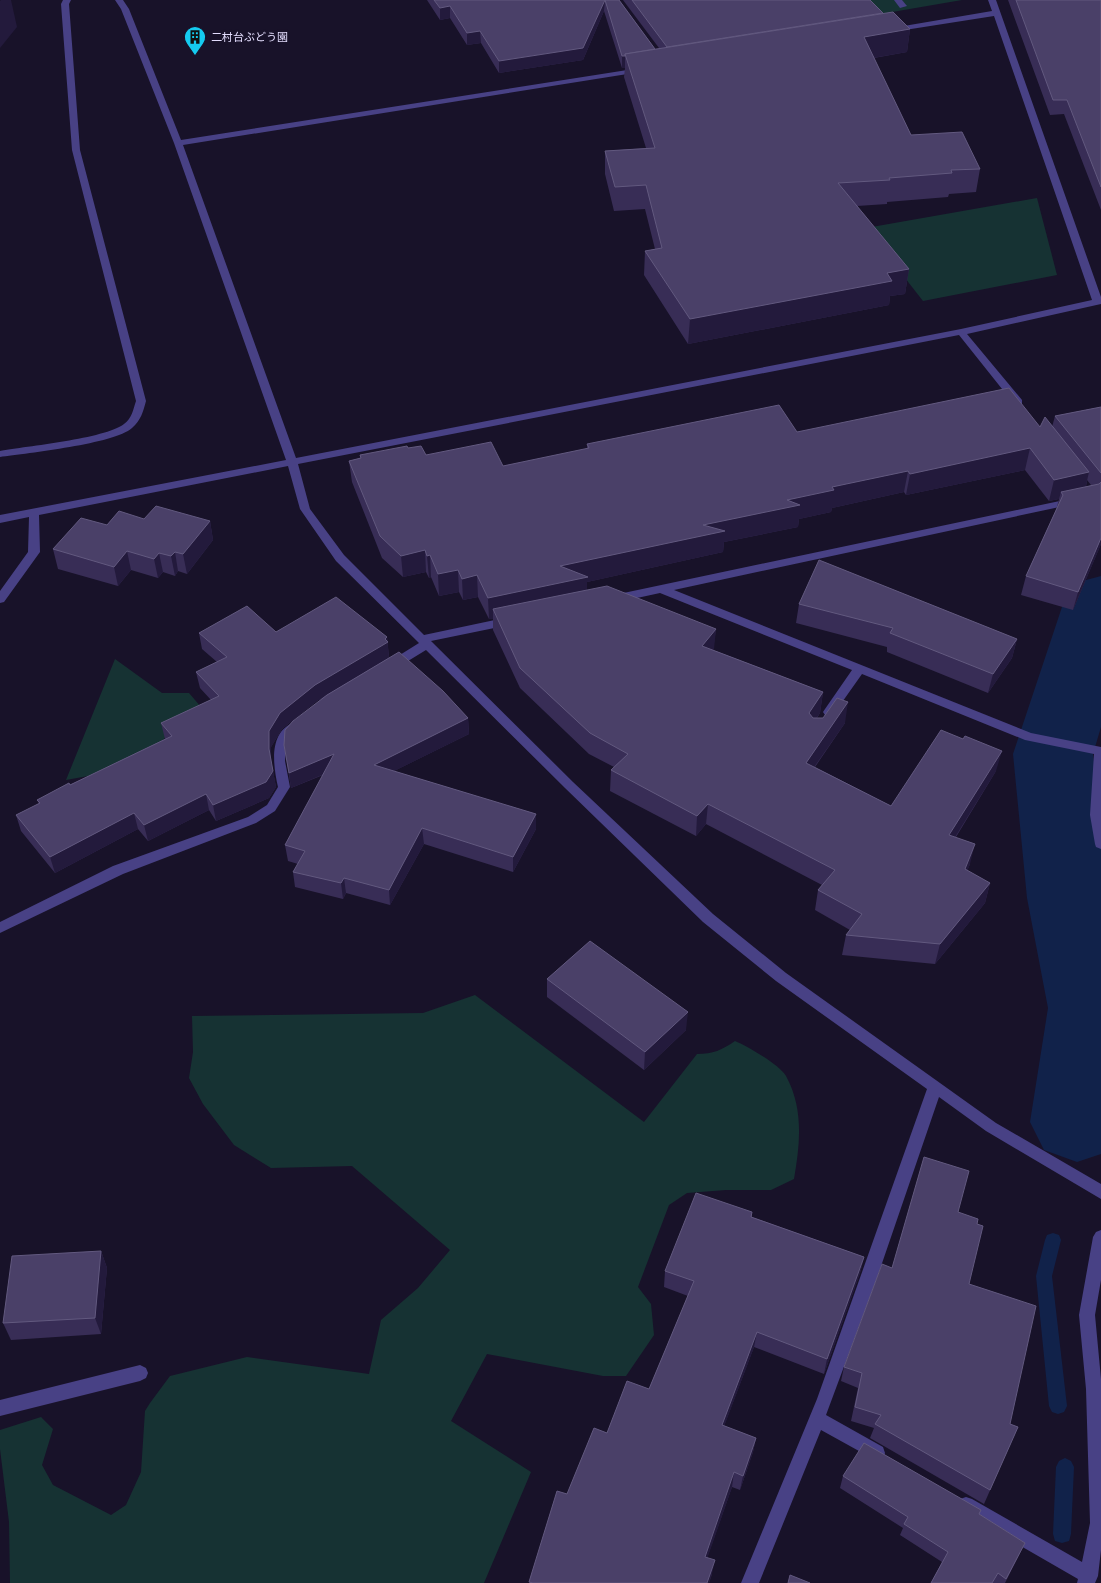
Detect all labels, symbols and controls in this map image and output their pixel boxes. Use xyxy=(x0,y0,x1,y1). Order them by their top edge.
building icon: 二村台ぶどう園 xyxy=(183,25,207,56)
place label: 二村台ぶどう園 xyxy=(211,30,288,44)

